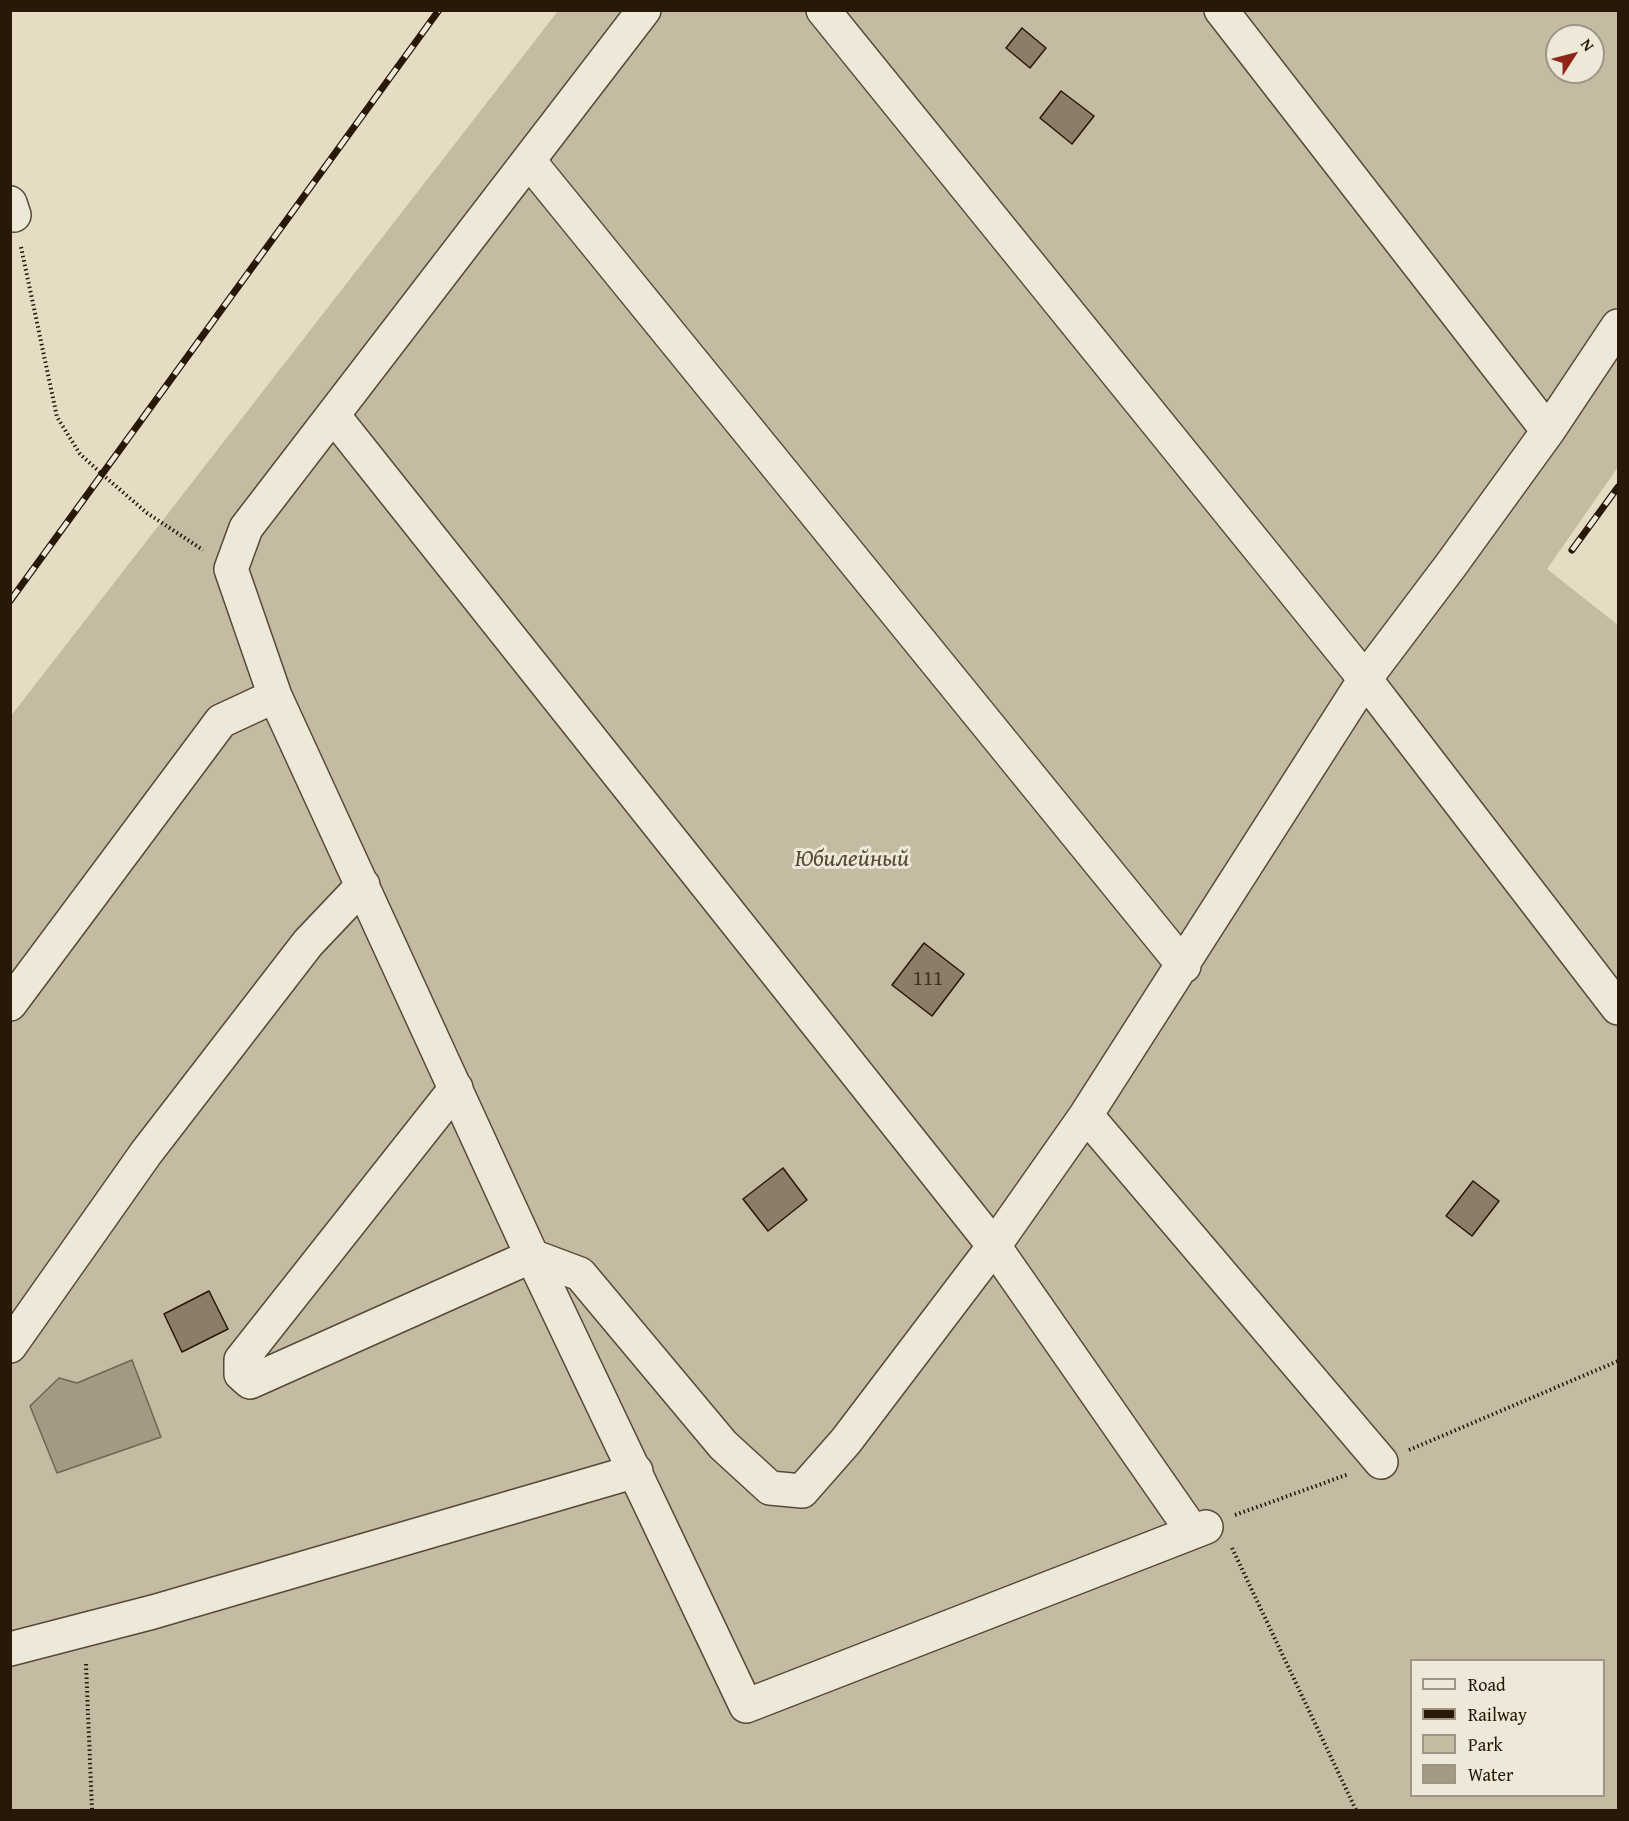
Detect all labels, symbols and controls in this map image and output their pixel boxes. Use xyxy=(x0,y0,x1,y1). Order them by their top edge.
north arrow xyxy=(1545,24,1605,84)
text: N xyxy=(1575,33,1601,56)
park label: Юбилейный xyxy=(795,846,909,874)
house number: 111 xyxy=(913,967,943,993)
legend xyxy=(1410,1659,1605,1797)
text: Road xyxy=(1468,1671,1506,1698)
text: Railway xyxy=(1468,1701,1527,1728)
text: Park xyxy=(1468,1731,1503,1758)
text: Water xyxy=(1468,1761,1513,1788)

